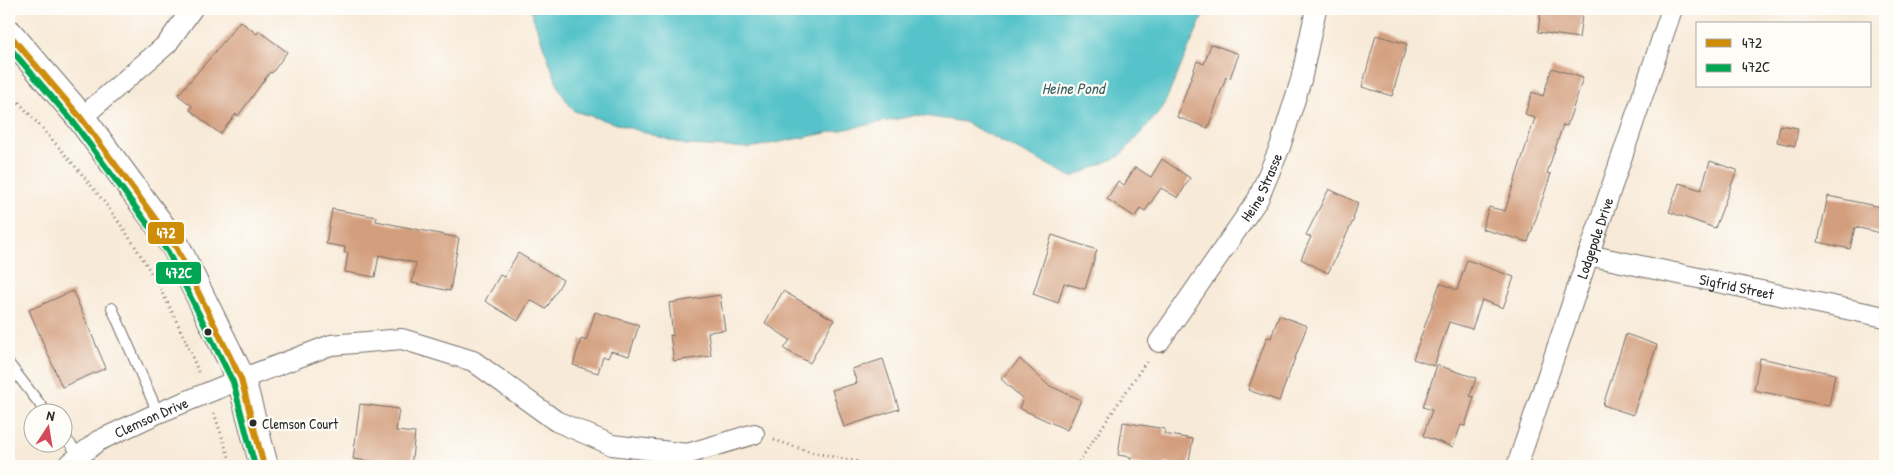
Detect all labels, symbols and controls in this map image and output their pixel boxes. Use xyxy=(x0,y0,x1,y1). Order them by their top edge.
legend xyxy=(1696,22,1872,88)
text: 472 xyxy=(1742,32,1762,53)
text: 472C xyxy=(1742,56,1770,77)
water label: Heine Pond xyxy=(1042,77,1107,99)
street label: Heine Strasse xyxy=(1235,150,1287,225)
street label: Lodgepole Drive xyxy=(1571,194,1618,281)
line badge: 472 xyxy=(147,221,185,245)
text: 472 xyxy=(157,223,176,242)
line badge: 472C xyxy=(155,261,202,285)
text: 472C xyxy=(166,263,193,282)
street label: Sigfrid Street xyxy=(1698,268,1777,304)
unlabelled marker xyxy=(203,327,213,337)
street label: Clemson Drive xyxy=(111,391,191,443)
north arrow xyxy=(22,402,72,452)
text: N xyxy=(45,405,57,425)
place label: Clemson Court xyxy=(262,414,338,433)
marker: Clemson Court xyxy=(248,418,258,428)

